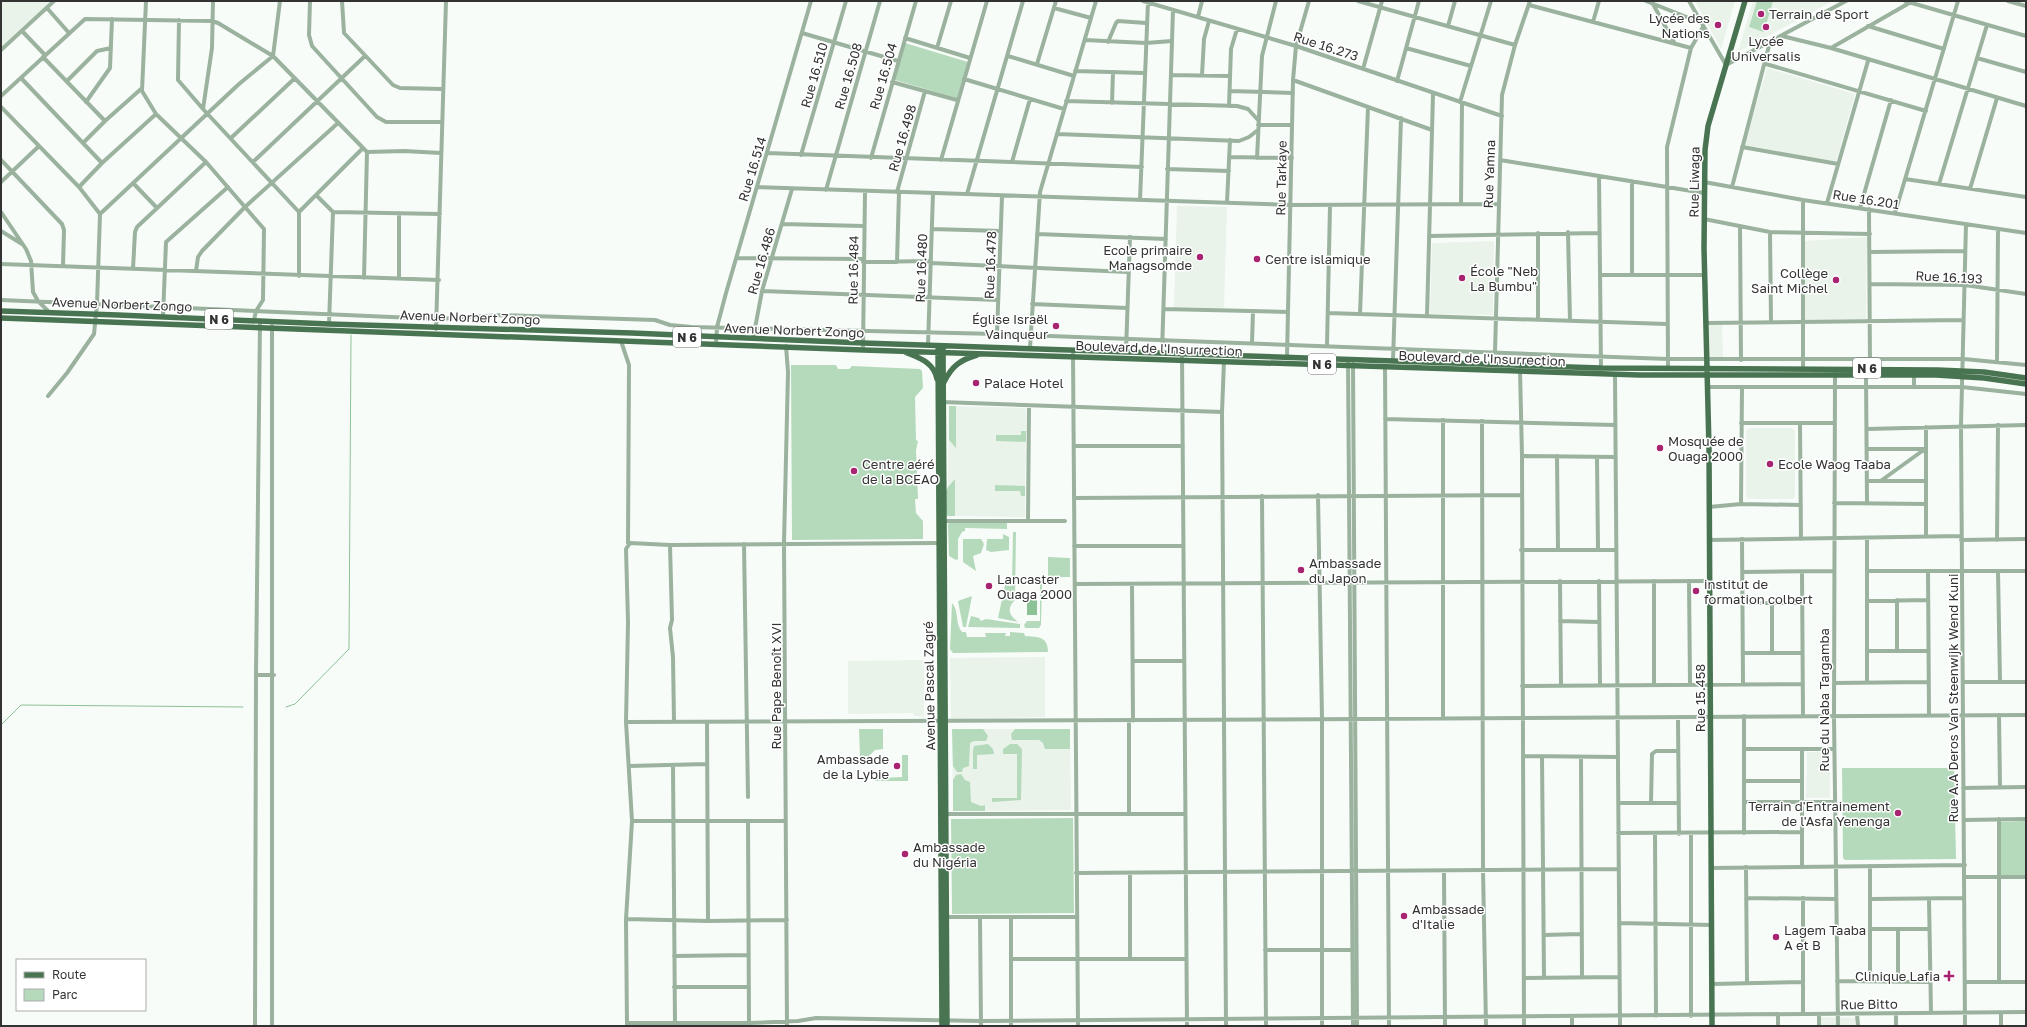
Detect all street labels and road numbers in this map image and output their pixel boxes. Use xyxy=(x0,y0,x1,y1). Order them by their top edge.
street label: Rue 16.273 xyxy=(1292,28,1360,64)
street label: Rue 16.510 xyxy=(797,40,831,110)
street label: Rue 16.508 xyxy=(831,41,865,111)
street label: Rue 16.504 xyxy=(866,41,900,111)
street label: Rue 16.498 xyxy=(885,103,919,173)
street label: Rue 16.514 xyxy=(735,135,769,203)
street label: Rue Yamna xyxy=(1480,139,1498,209)
street label: Rue Tarkaye xyxy=(1272,140,1290,216)
street label: Rue Liwaga xyxy=(1685,146,1703,218)
street label: Rue 16.201 xyxy=(1832,186,1900,212)
street label: Rue 16.486 xyxy=(744,225,778,296)
street label: Rue 16.478 xyxy=(981,231,999,299)
street label: Rue 16.480 xyxy=(912,233,930,303)
street label: Rue 16.484 xyxy=(844,235,862,305)
street label: Rue 16.193 xyxy=(1915,267,1983,287)
street label: Avenue Norbert Zongo xyxy=(52,294,193,314)
street label: Avenue Norbert Zongo xyxy=(400,307,541,327)
road number: N 6 xyxy=(205,309,233,329)
street label: Avenue Norbert Zongo xyxy=(724,320,865,340)
road number: N 6 xyxy=(673,327,701,347)
street label: Boulevard de l'Insurrection xyxy=(1075,337,1243,359)
street label: Boulevard de l'Insurrection xyxy=(1398,347,1566,369)
road number: N 6 xyxy=(1308,354,1336,374)
road number: N 6 xyxy=(1853,358,1881,378)
street label: Rue A.A Deros Van Steenwijk Wend Kuni xyxy=(1945,573,1961,823)
street label: Avenue Pascal Zagré xyxy=(920,621,938,751)
street label: Rue Pape Benoît XVI xyxy=(768,622,784,750)
street label: Rue du Naba Targamba xyxy=(1816,628,1832,772)
street label: Rue 15.458 xyxy=(1692,664,1708,732)
street label: Rue Bitto xyxy=(1840,995,1898,1013)

